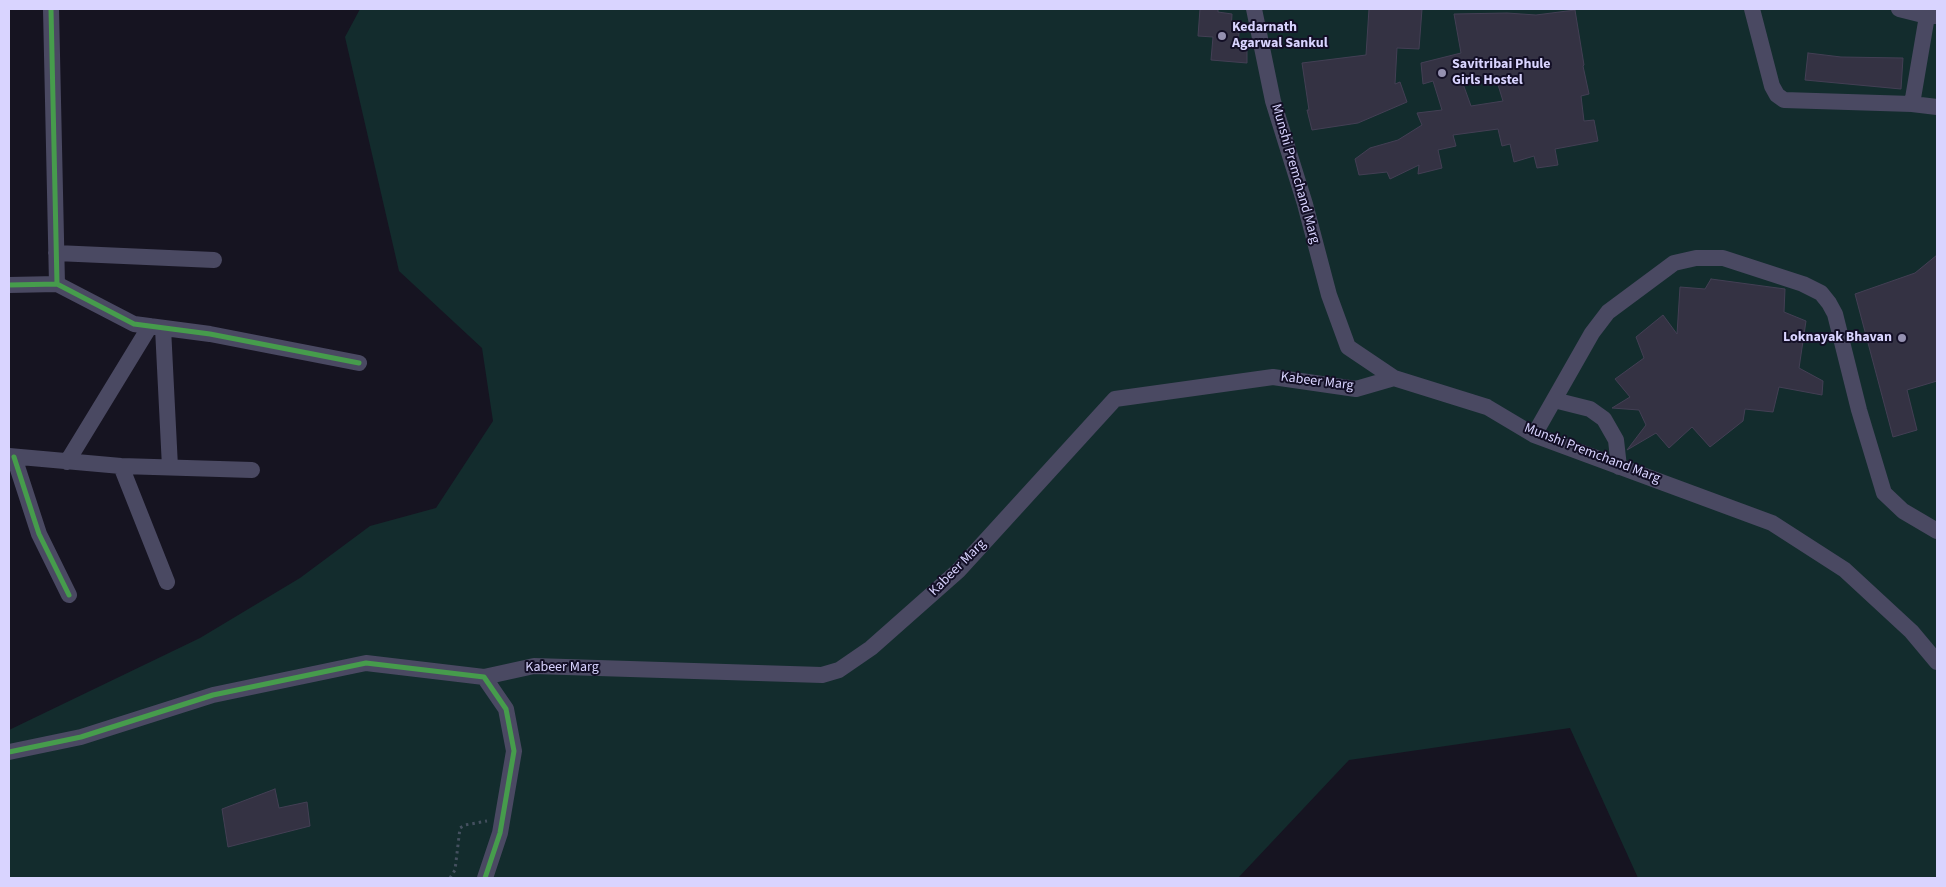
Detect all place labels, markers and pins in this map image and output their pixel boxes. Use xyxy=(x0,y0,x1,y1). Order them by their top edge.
place label: Kedarnath Agarwal Sankul xyxy=(1232,20,1328,52)
marker: Kedarnath Agarwal Sankul xyxy=(1216,30,1228,42)
place label: Savitribai Phule Girls Hostel xyxy=(1452,57,1551,90)
marker: Savitribai Phule Girls Hostel xyxy=(1436,67,1448,79)
place label: Loknayak Bhavan xyxy=(1783,330,1892,346)
marker: Loknayak Bhavan xyxy=(1896,332,1908,344)

